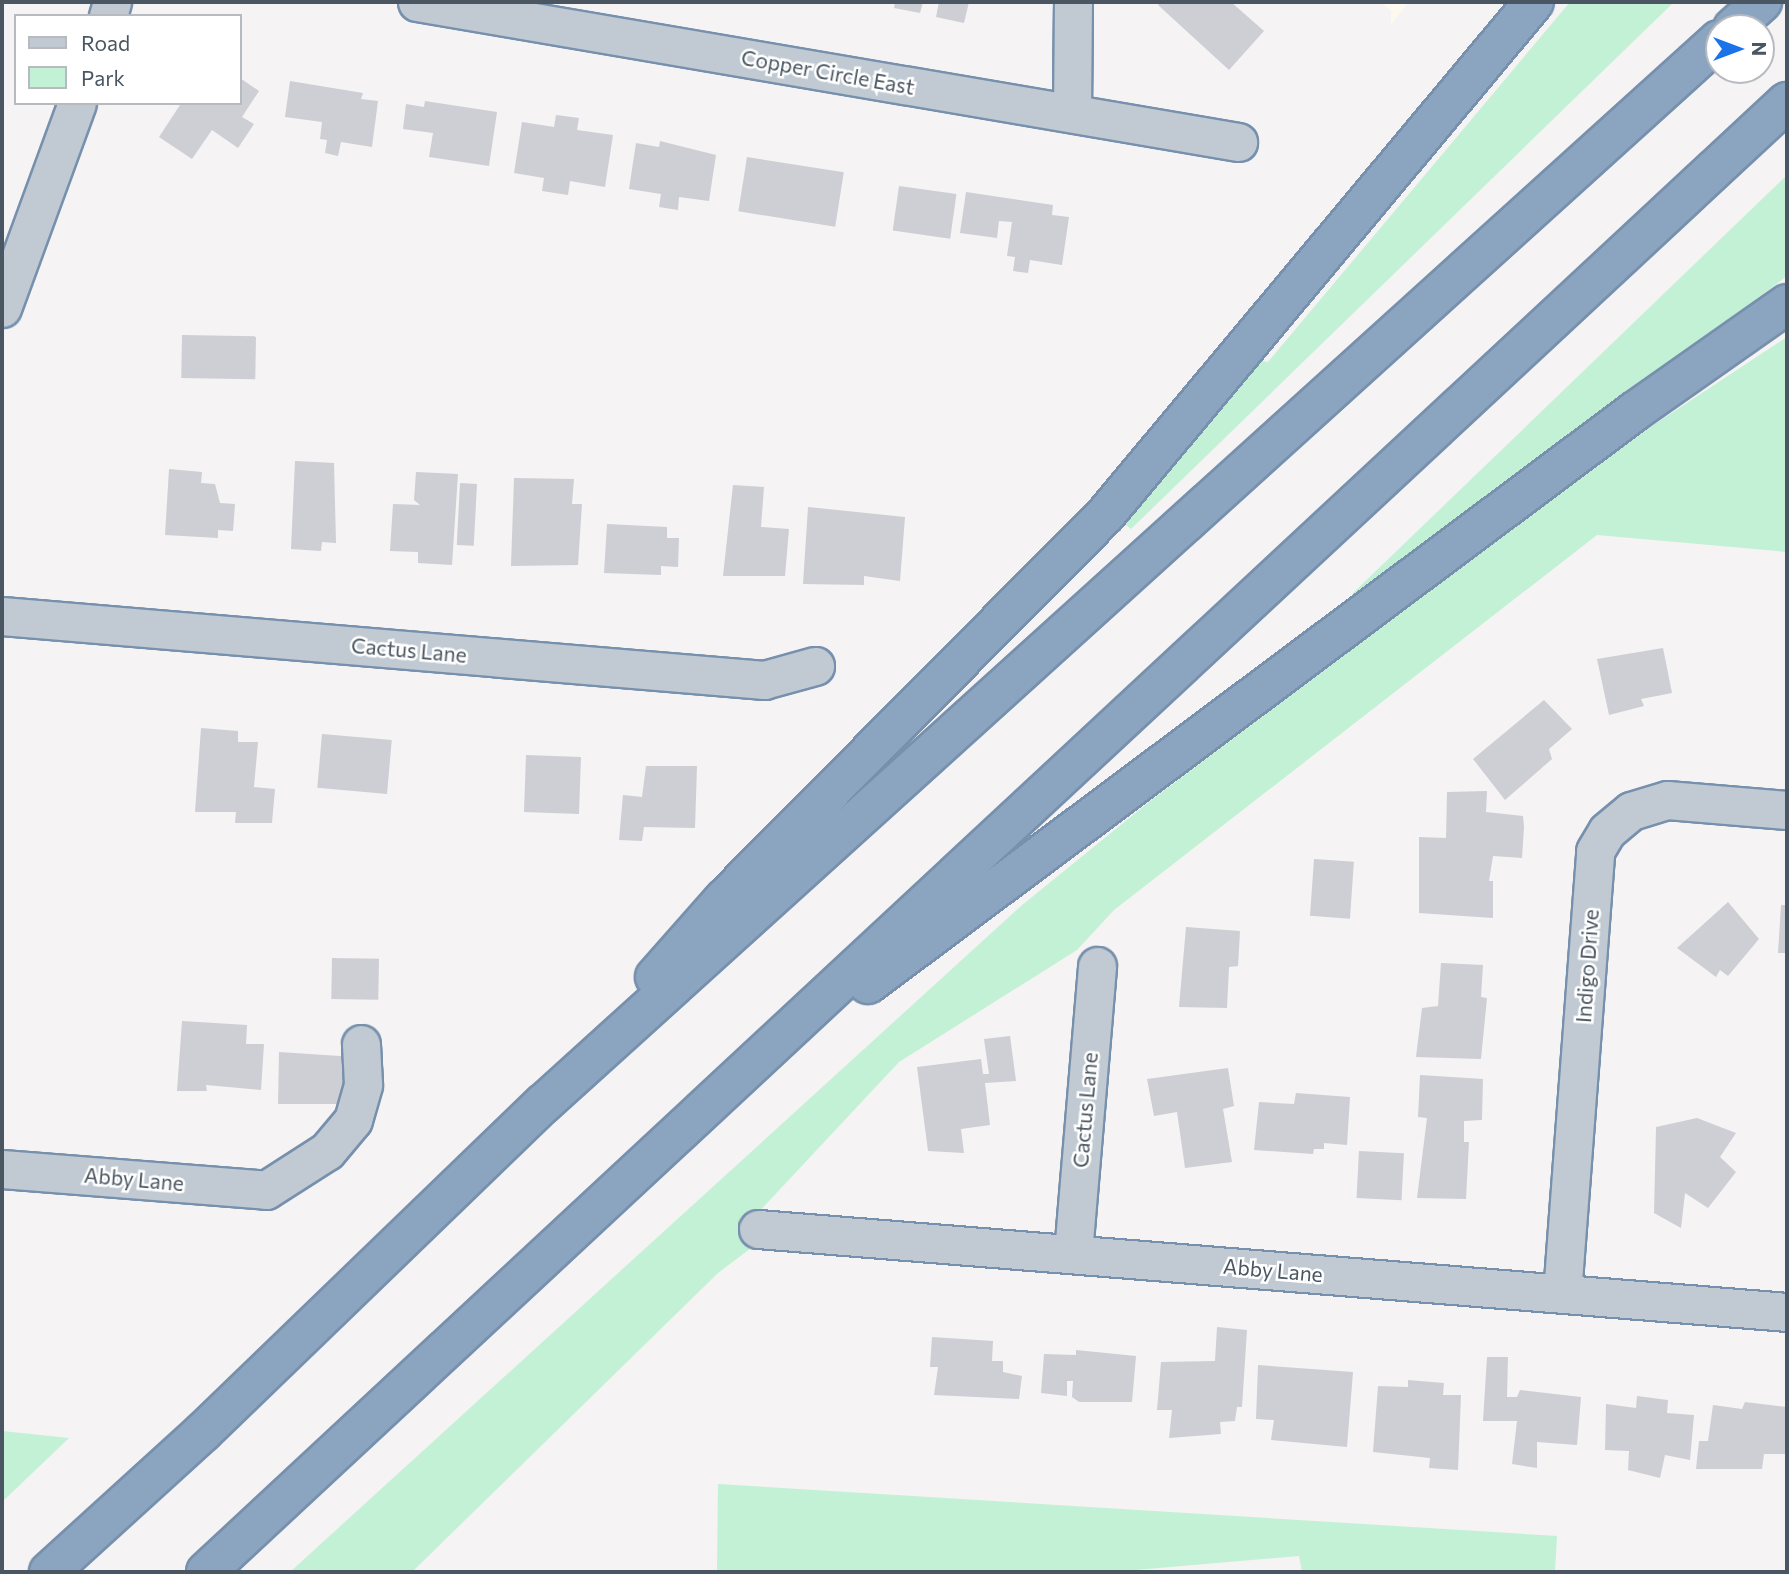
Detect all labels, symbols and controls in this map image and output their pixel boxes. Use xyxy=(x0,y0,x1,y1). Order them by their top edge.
legend xyxy=(14,14,242,105)
north arrow xyxy=(1705,14,1775,84)
text: Road xyxy=(81,30,130,55)
text: N xyxy=(1748,42,1771,56)
street label: Copper Circle East xyxy=(739,44,917,100)
text: Park xyxy=(81,65,125,90)
street label: Cactus Lane xyxy=(350,632,468,668)
street label: Indigo Drive xyxy=(1570,908,1604,1024)
street label: Cactus Lane xyxy=(1067,1051,1103,1169)
street label: Abby Lane xyxy=(83,1162,185,1196)
street label: Abby Lane xyxy=(1222,1253,1324,1287)

